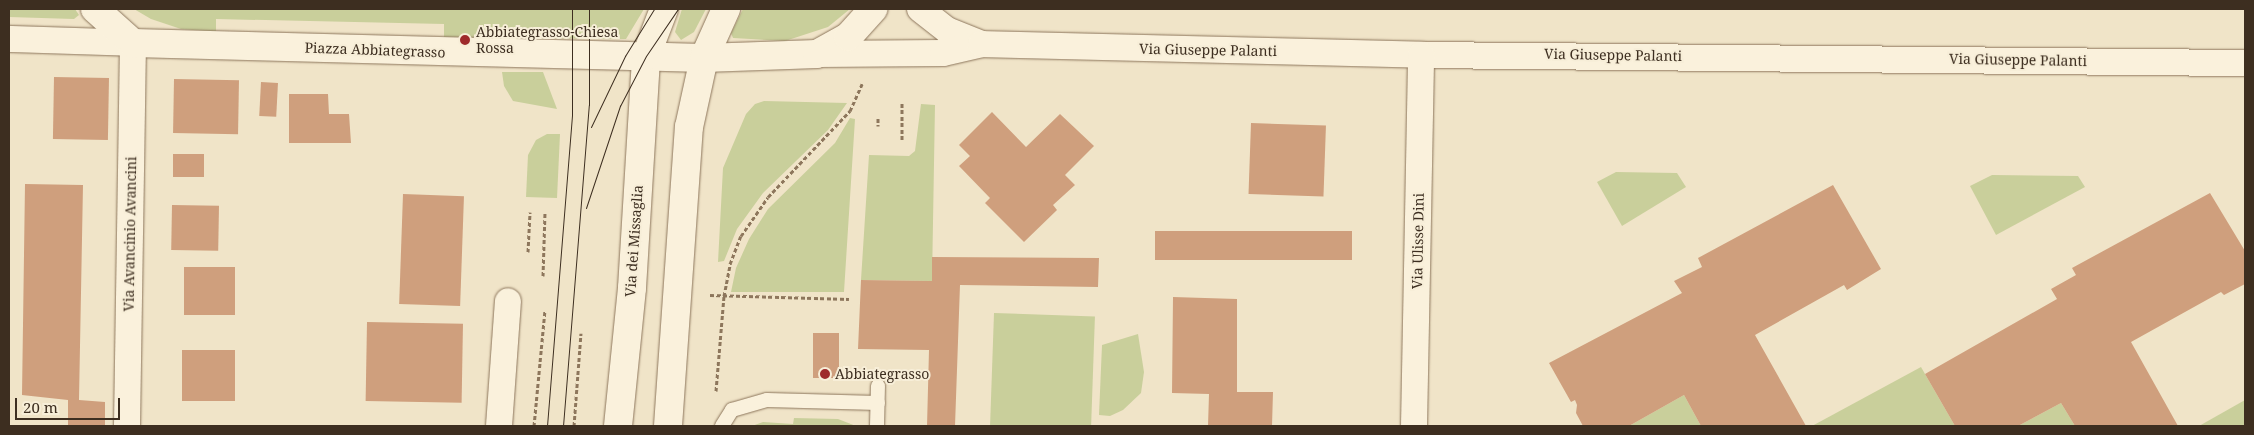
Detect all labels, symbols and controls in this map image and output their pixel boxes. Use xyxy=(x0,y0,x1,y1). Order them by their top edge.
place label: Abbiategrasso-Chiesa Rossa xyxy=(476,24,618,56)
marker: Abbiategrasso-Chiesa Rossa xyxy=(458,33,472,47)
street label: Piazza Abbiategrasso xyxy=(304,39,446,61)
street label: Via Giuseppe Palanti xyxy=(1139,40,1277,60)
street label: Via Giuseppe Palanti xyxy=(1544,45,1682,65)
street label: Via Giuseppe Palanti xyxy=(1949,50,2087,70)
street label: Via Avancinio Avancini xyxy=(120,156,140,312)
street label: Via dei Missaglia xyxy=(622,185,646,297)
street label: Via Ulisse Dini xyxy=(1409,193,1427,289)
place label: Abbiategrasso xyxy=(835,366,929,382)
marker: Abbiategrasso xyxy=(819,368,831,380)
scale bar xyxy=(18,388,122,420)
text: 20 m xyxy=(23,397,58,417)

